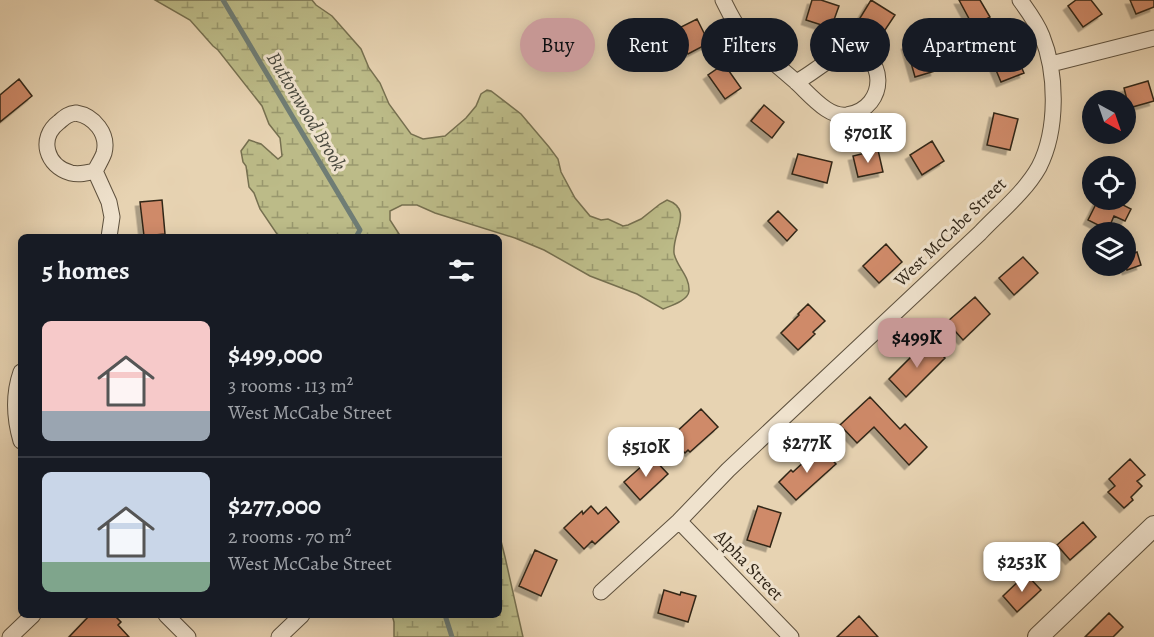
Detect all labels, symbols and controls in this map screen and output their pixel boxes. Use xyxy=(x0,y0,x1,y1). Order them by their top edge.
chip: Buy xyxy=(520,18,595,72)
chip: Rent xyxy=(607,18,689,72)
chip: Filters xyxy=(701,18,798,72)
chip: New xyxy=(810,18,890,72)
chip: Apartment xyxy=(902,18,1037,72)
water label: Buttonwood Brook xyxy=(260,47,353,176)
north arrow xyxy=(1082,90,1136,144)
map controls xyxy=(1082,90,1136,276)
pin: $701K xyxy=(826,113,910,164)
text: $701K xyxy=(844,119,892,146)
button: locate xyxy=(1082,156,1136,210)
street label: West McCabe Street xyxy=(888,172,1011,293)
button: layers xyxy=(1082,222,1136,276)
text: 5 homes xyxy=(42,253,130,288)
icon: filters xyxy=(445,254,478,287)
pin: $499K xyxy=(875,318,959,369)
text: $499K xyxy=(892,324,942,351)
text: $499,000 xyxy=(228,337,323,372)
icon: home xyxy=(90,345,162,417)
text: 3 rooms · 113 m² xyxy=(228,372,353,399)
text: West McCabe Street xyxy=(228,399,392,426)
pin: $277K xyxy=(765,423,849,474)
pin: $510K xyxy=(604,427,688,478)
text: $277K xyxy=(782,429,832,456)
text: $510K xyxy=(622,433,670,460)
text: $277,000 xyxy=(228,488,321,523)
icon: home xyxy=(90,496,162,568)
text: 2 rooms · 70 m² xyxy=(228,523,352,550)
street label: Alpha Street xyxy=(708,524,789,606)
pin: $253K xyxy=(980,542,1064,593)
text: $253K xyxy=(997,548,1047,575)
text: West McCabe Street xyxy=(228,550,392,577)

